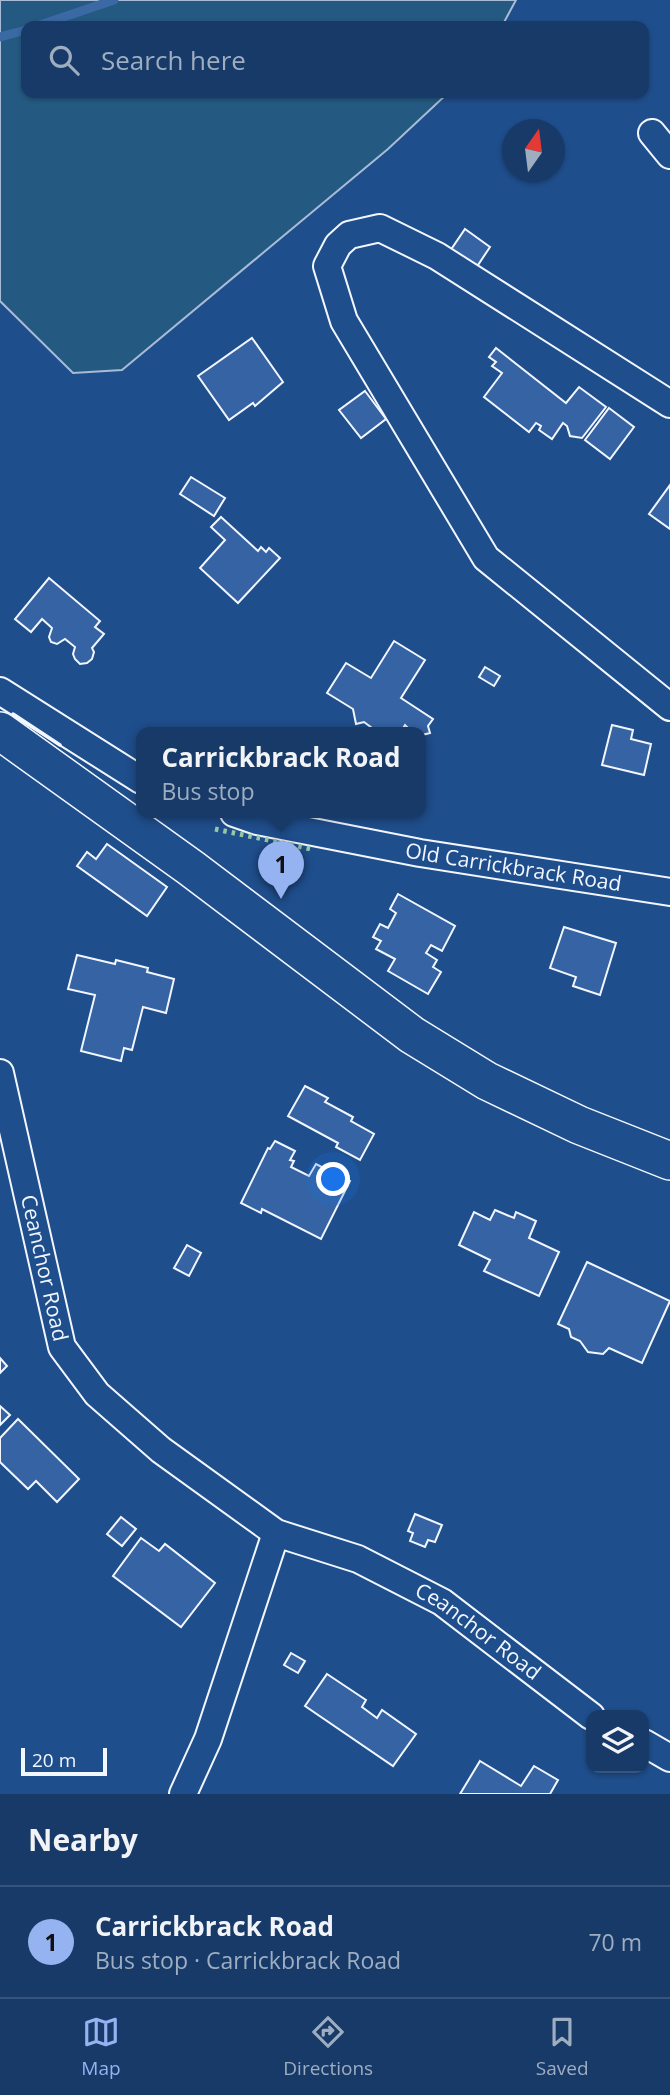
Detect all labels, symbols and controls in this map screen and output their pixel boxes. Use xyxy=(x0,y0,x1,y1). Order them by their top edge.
search box xyxy=(21,21,649,98)
icon: search xyxy=(45,41,83,79)
text: Search here xyxy=(101,42,246,78)
north arrow xyxy=(502,119,565,182)
popup xyxy=(136,727,426,818)
text: Carrickbrack Road xyxy=(162,739,400,775)
text: Bus stop xyxy=(162,775,254,807)
street label: Old Carrickbrack Road xyxy=(403,835,624,897)
pin: 1 xyxy=(258,841,304,899)
your location xyxy=(316,1162,350,1196)
street label: Ceanchor Road xyxy=(15,1192,75,1344)
street label: Ceanchor Road xyxy=(411,1576,547,1686)
map controls xyxy=(586,1710,649,1773)
button: layers xyxy=(586,1710,649,1773)
scale bar xyxy=(21,1745,107,1777)
text: 20 m xyxy=(32,1747,76,1773)
text: Nearby xyxy=(28,1819,138,1860)
text: Carrickbrack Road xyxy=(95,1908,334,1944)
text: 1 xyxy=(44,1926,58,1958)
text: 70 m xyxy=(588,1926,642,1958)
text: Bus stop · Carrickbrack Road xyxy=(95,1944,401,1976)
tab: Map xyxy=(81,2013,121,2081)
tab: Directions xyxy=(283,2013,373,2081)
tab: Saved xyxy=(536,2013,589,2081)

